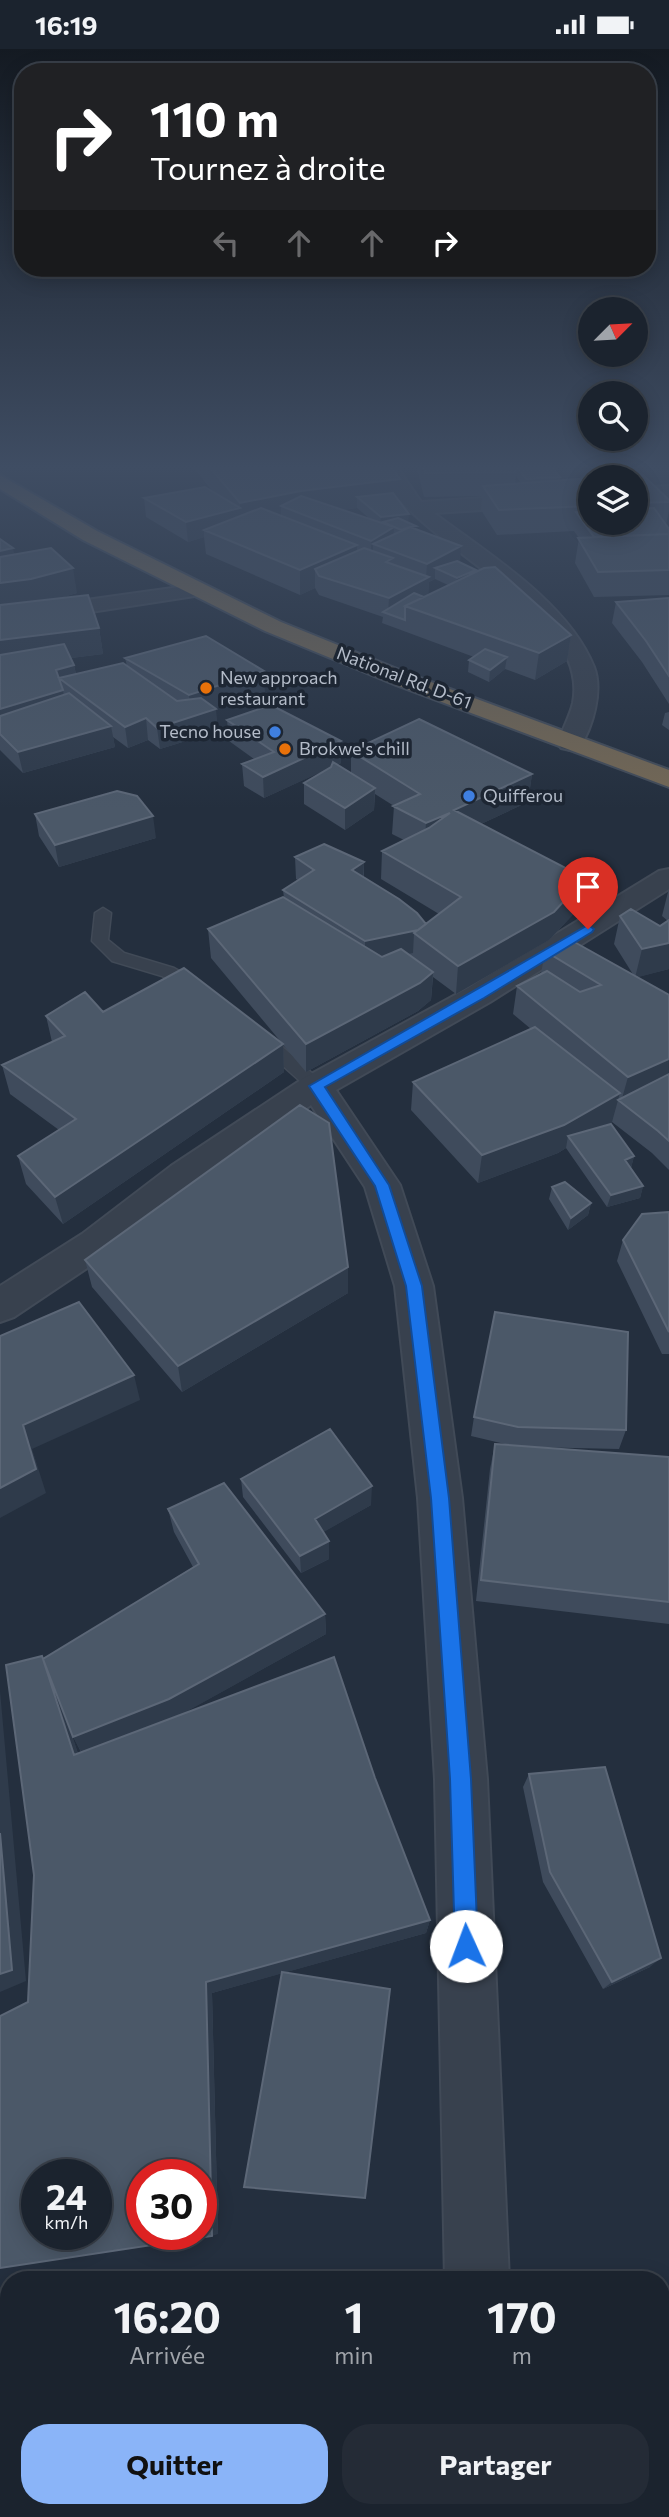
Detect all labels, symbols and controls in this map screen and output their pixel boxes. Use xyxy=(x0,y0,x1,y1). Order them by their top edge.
text: 16:19 xyxy=(35,9,98,40)
text: 110 m xyxy=(150,87,279,147)
icon: right xyxy=(35,91,126,182)
text: Tournez à droite xyxy=(150,147,386,187)
icon: left xyxy=(207,224,245,262)
icon: ahead xyxy=(280,224,318,262)
icon: ahead xyxy=(353,224,391,262)
icon: right xyxy=(426,224,464,262)
north arrow xyxy=(578,297,648,367)
map controls xyxy=(578,297,648,535)
button: search xyxy=(578,381,648,451)
button: layers xyxy=(578,465,648,535)
street label: National Rd. D-61 xyxy=(334,641,475,713)
place label: New approach restaurant xyxy=(220,666,338,709)
marker: New approach restaurant xyxy=(198,680,214,696)
place label: Tecno house xyxy=(159,720,261,742)
marker: Tecno house xyxy=(267,724,283,740)
place label: Brokwe's chill xyxy=(299,737,410,759)
marker: Brokwe's chill xyxy=(277,741,293,757)
place label: Quifferou xyxy=(483,784,563,806)
marker: Quifferou xyxy=(461,788,477,804)
pin xyxy=(558,857,618,929)
icon: arrive xyxy=(569,868,607,906)
position arrow xyxy=(429,1909,503,1983)
speed limit sign: 30 xyxy=(126,2159,217,2250)
text: 24 xyxy=(46,2174,87,2217)
text: km/h xyxy=(45,2211,88,2233)
text: 16:20 xyxy=(113,2290,221,2342)
text: 1 xyxy=(344,2290,363,2342)
text: 170 xyxy=(487,2290,557,2342)
text: Arrivée xyxy=(129,2341,205,2369)
text: min xyxy=(334,2341,374,2369)
text: m xyxy=(512,2341,532,2369)
button: Quitter xyxy=(21,2424,328,2504)
button: Partager xyxy=(342,2424,649,2504)

